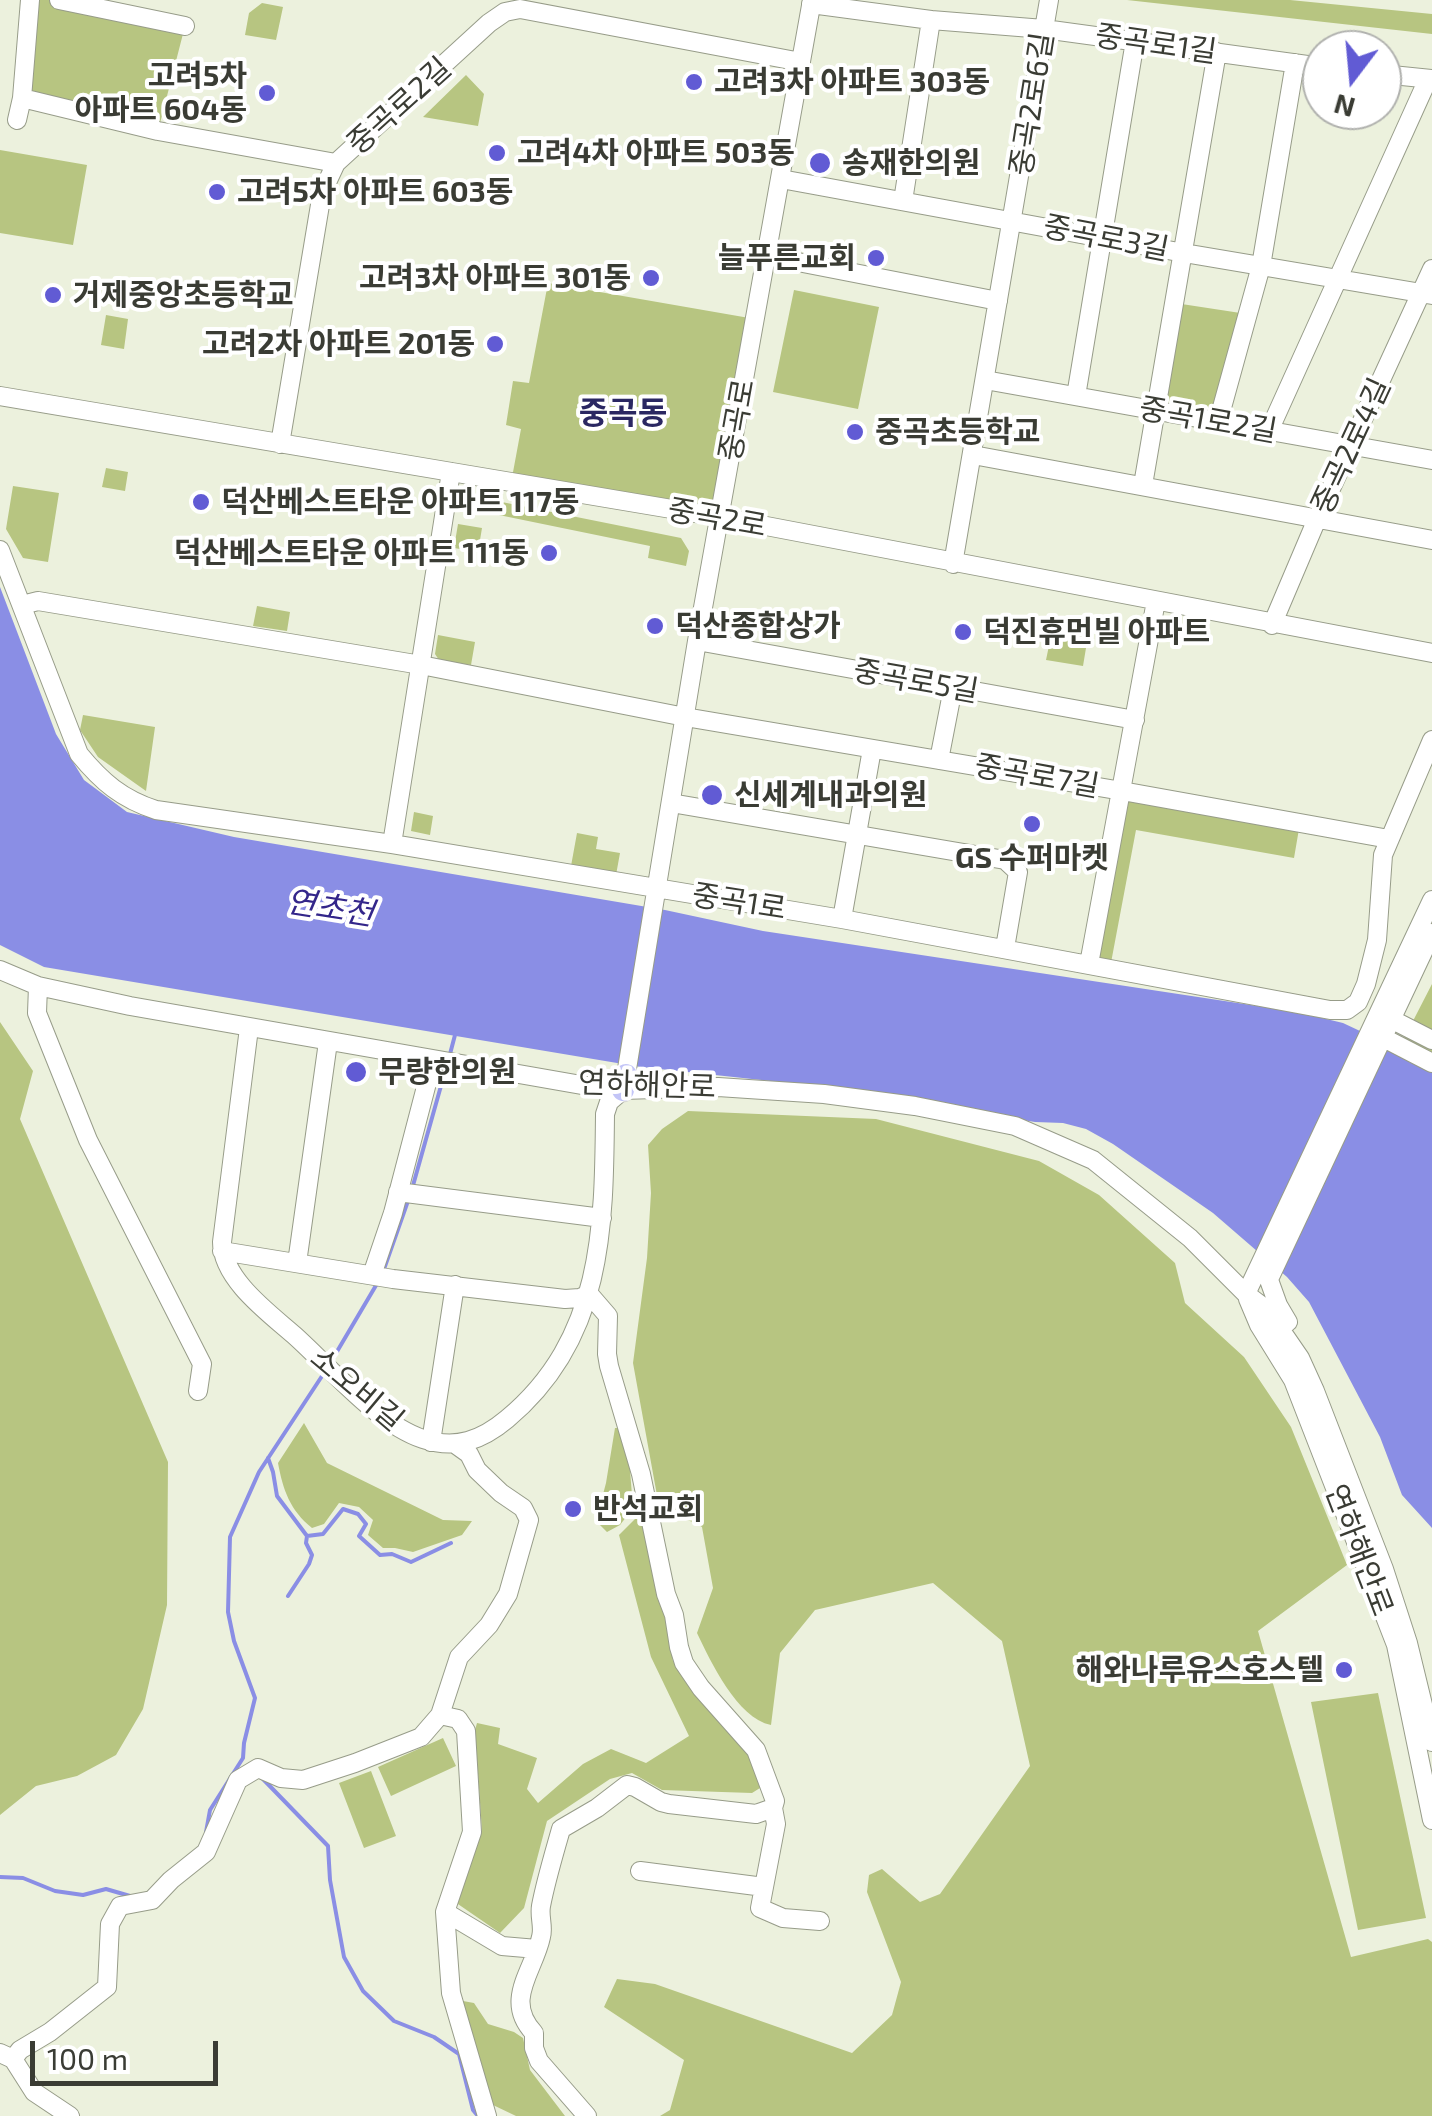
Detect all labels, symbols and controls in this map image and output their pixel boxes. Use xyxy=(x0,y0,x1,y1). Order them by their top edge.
street label: 중곡로1길 xyxy=(1093,18,1219,70)
street label: 중곡2로6길 xyxy=(1003,30,1061,178)
north arrow xyxy=(1302,30,1402,130)
street label: 중곡로2길 xyxy=(340,50,458,162)
place label: 고려5차 아파트 604동 xyxy=(74,58,247,128)
place label: 고려3차 아파트 303동 xyxy=(714,64,990,100)
marker: 고려3차 아파트 303동 xyxy=(683,71,705,93)
marker: 고려5차 아파트 604동 xyxy=(256,82,278,104)
text: N xyxy=(1330,88,1359,126)
place label: 고려4차 아파트 503동 xyxy=(517,135,795,171)
marker: 고려4차 아파트 503동 xyxy=(486,142,508,164)
place label: 송재한의원 xyxy=(842,145,980,181)
marker: 송재한의원 xyxy=(807,150,833,176)
place label: 고려5차 아파트 603동 xyxy=(237,174,513,210)
marker: 고려5차 아파트 603동 xyxy=(206,181,228,203)
street label: 중곡로3길 xyxy=(1040,208,1172,268)
place label: 늘푸른교회 xyxy=(718,240,856,276)
marker: 늘푸른교회 xyxy=(865,247,887,269)
place label: 고려3차 아파트 301동 xyxy=(359,260,631,296)
marker: 고려3차 아파트 301동 xyxy=(640,267,662,289)
place label: 거제중앙초등학교 xyxy=(73,277,294,313)
marker: 거제중앙초등학교 xyxy=(42,284,64,306)
place label: 고려2차 아파트 201동 xyxy=(202,326,475,362)
marker: 고려2차 아파트 201동 xyxy=(484,333,506,355)
street label: 중곡2로4길 xyxy=(1304,372,1398,520)
street label: 중곡로 xyxy=(712,376,762,464)
street label: 중곡1로2길 xyxy=(1136,390,1280,450)
district label: 중곡동 xyxy=(579,394,667,432)
place label: 중곡초등학교 xyxy=(875,414,1041,450)
marker: 중곡초등학교 xyxy=(844,421,866,443)
place label: 덕산베스트타운 아파트 117동 xyxy=(221,484,579,520)
marker: 덕산베스트타운 아파트 117동 xyxy=(190,491,212,513)
street label: 중곡2로 xyxy=(665,492,769,544)
place label: 덕산베스트타운 아파트 111동 xyxy=(174,535,529,571)
marker: 덕산베스트타운 아파트 111동 xyxy=(538,542,560,564)
place label: 덕산종합상가 xyxy=(675,608,841,644)
place label: 덕진휴먼빌 아파트 xyxy=(983,614,1210,650)
marker: 덕산종합상가 xyxy=(644,615,666,637)
marker: 덕진휴먼빌 아파트 xyxy=(952,621,974,643)
street label: 중곡로5길 xyxy=(851,652,981,710)
street label: 중곡로7길 xyxy=(972,747,1102,805)
place label: 신세계내과의원 xyxy=(734,777,927,813)
marker: 신세계내과의원 xyxy=(699,782,725,808)
marker: GS 수퍼마켓 xyxy=(1021,813,1043,835)
place label: GS 수퍼마켓 xyxy=(955,840,1109,876)
street label: 중곡1로 xyxy=(689,877,789,927)
water label: 연초천 xyxy=(283,882,377,934)
place label: 무량한의원 xyxy=(378,1054,516,1090)
marker: 무량한의원 xyxy=(343,1059,369,1085)
street label: 연하해안로 xyxy=(577,1065,717,1105)
street label: 소오비길 xyxy=(303,1340,411,1438)
street label: 연하해안로 xyxy=(1317,1479,1401,1621)
place label: 반석교회 xyxy=(593,1491,703,1527)
marker: 반석교회 xyxy=(562,1498,584,1520)
place label: 해와나루유스호스텔 xyxy=(1076,1652,1324,1688)
marker: 해와나루유스호스텔 xyxy=(1333,1659,1355,1681)
scale bar xyxy=(35,2021,222,2083)
text: 100 m xyxy=(47,2040,128,2076)

